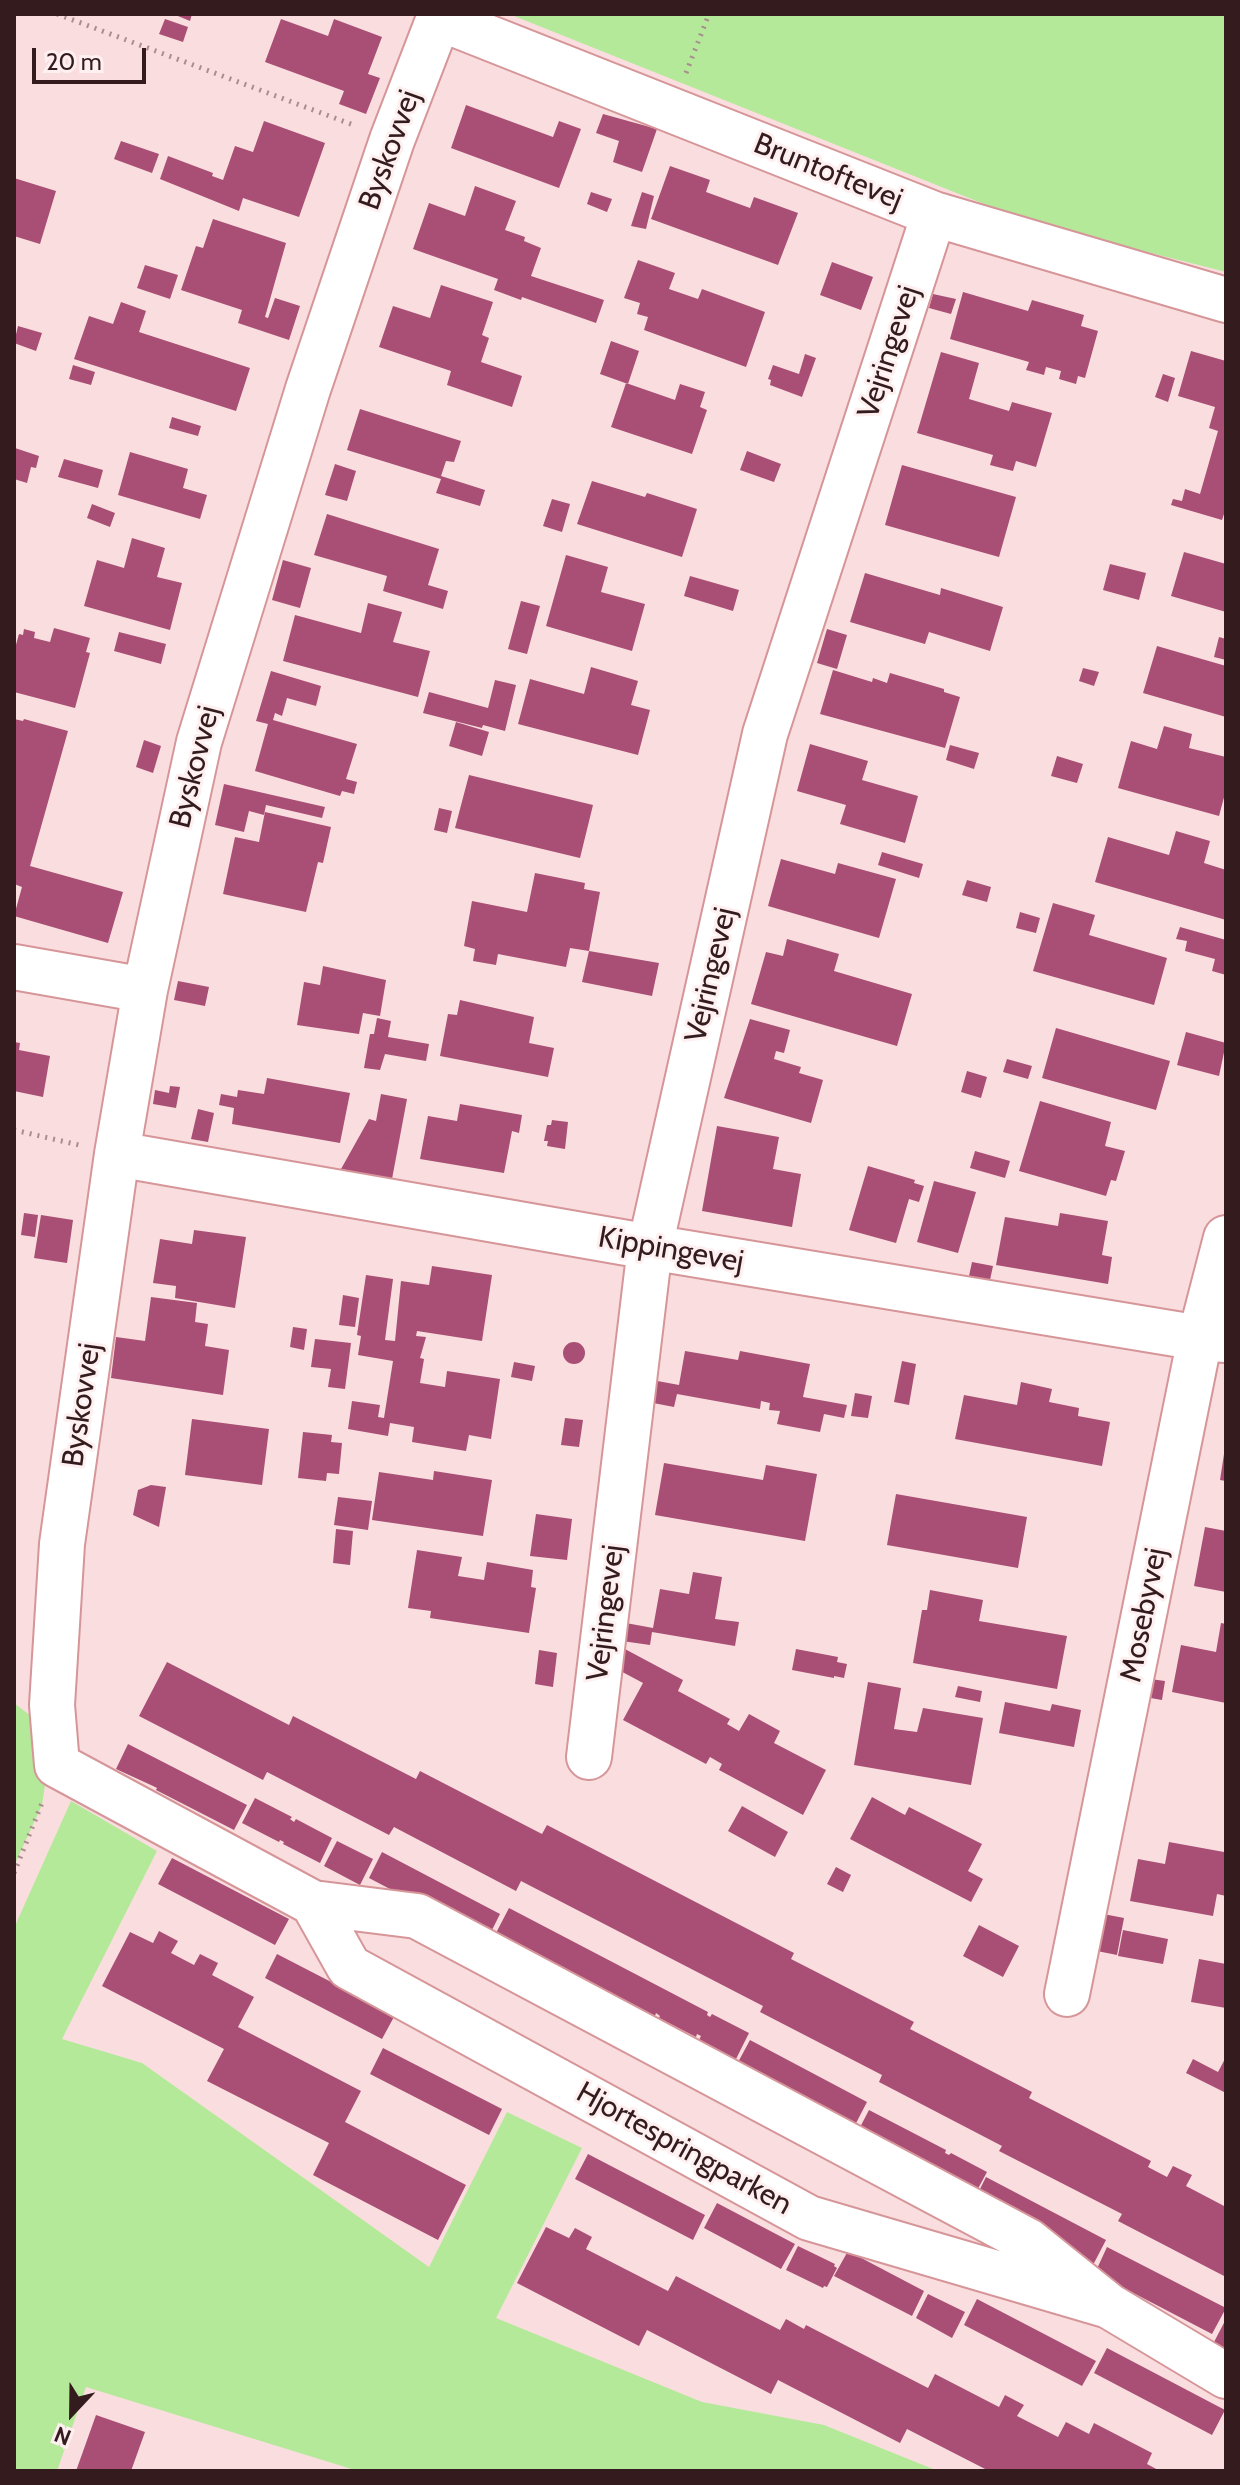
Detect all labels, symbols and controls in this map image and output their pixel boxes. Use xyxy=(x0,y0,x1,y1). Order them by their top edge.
scale bar xyxy=(36,32,150,82)
text: 20 m xyxy=(46,47,102,76)
street label: Byskovvej xyxy=(352,85,428,215)
street label: Bruntoftevej xyxy=(748,126,908,218)
street label: Vejringevej xyxy=(851,281,927,423)
street label: Byskovvej xyxy=(162,702,228,832)
street label: Vejringevej xyxy=(678,904,744,1046)
street label: Kippingevej xyxy=(595,1220,747,1280)
street label: Byskovvej xyxy=(55,1341,109,1469)
street label: Vejringevej xyxy=(580,1543,632,1683)
street label: Mosebyvej xyxy=(1113,1545,1175,1685)
street label: Hjortespringparken xyxy=(570,2075,798,2223)
north arrow xyxy=(32,2373,112,2453)
text: N xyxy=(51,2420,75,2451)

